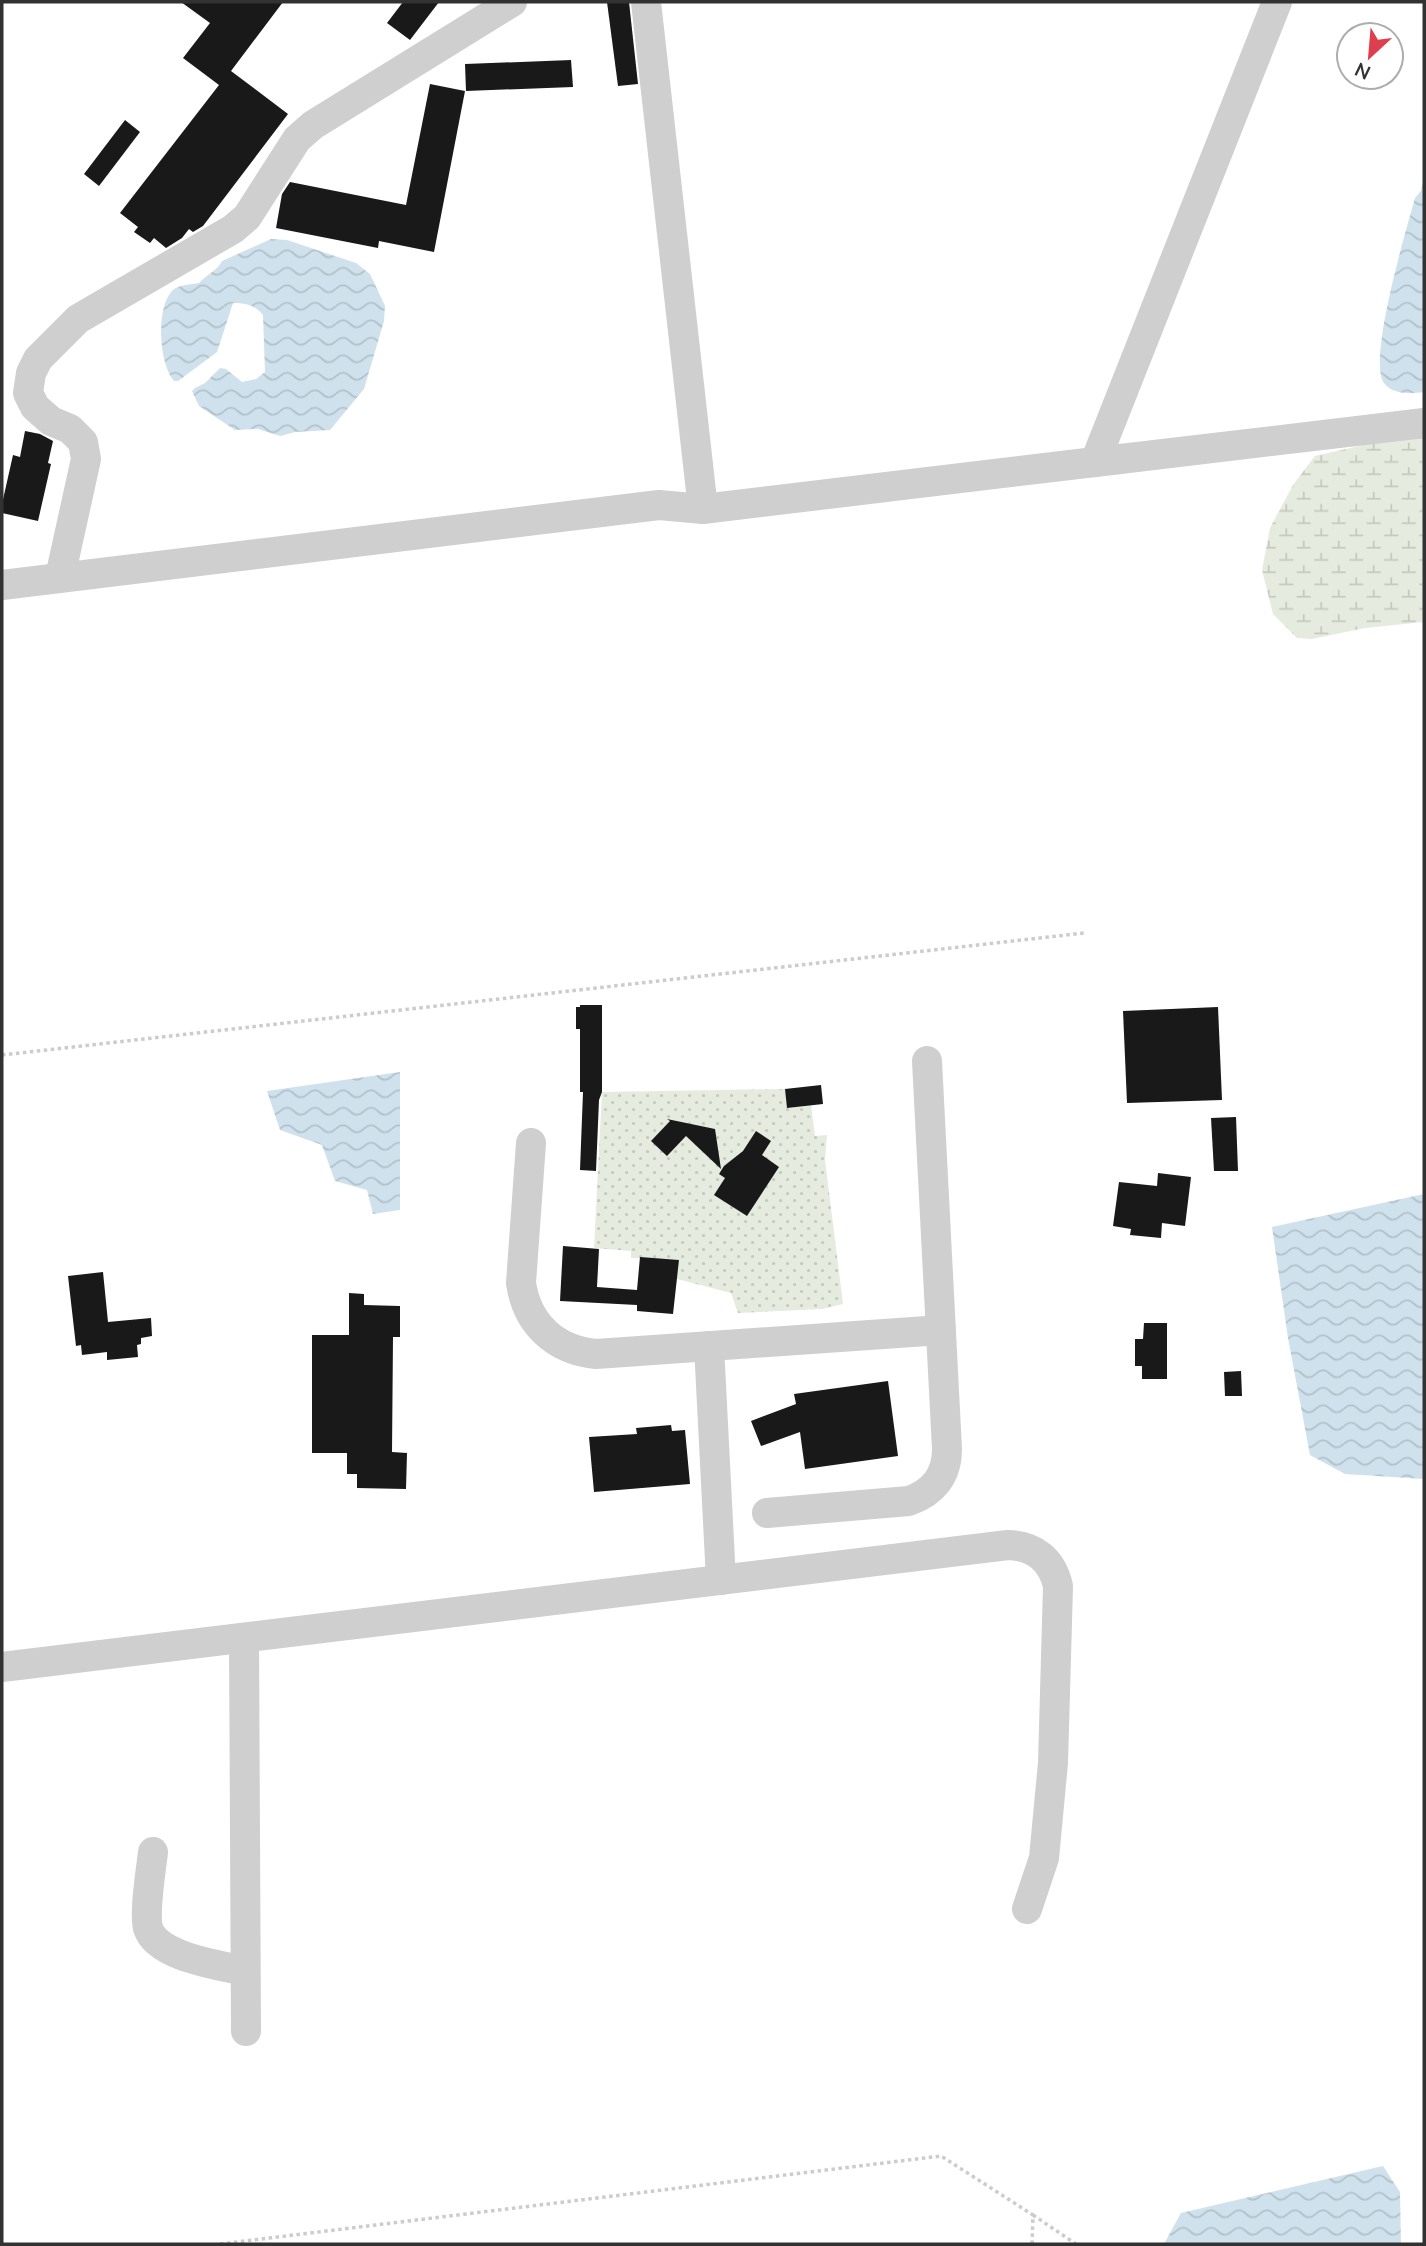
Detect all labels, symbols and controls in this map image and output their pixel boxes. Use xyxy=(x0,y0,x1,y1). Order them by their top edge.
north arrow xyxy=(1335,21,1405,91)
text: N xyxy=(1351,57,1374,85)

